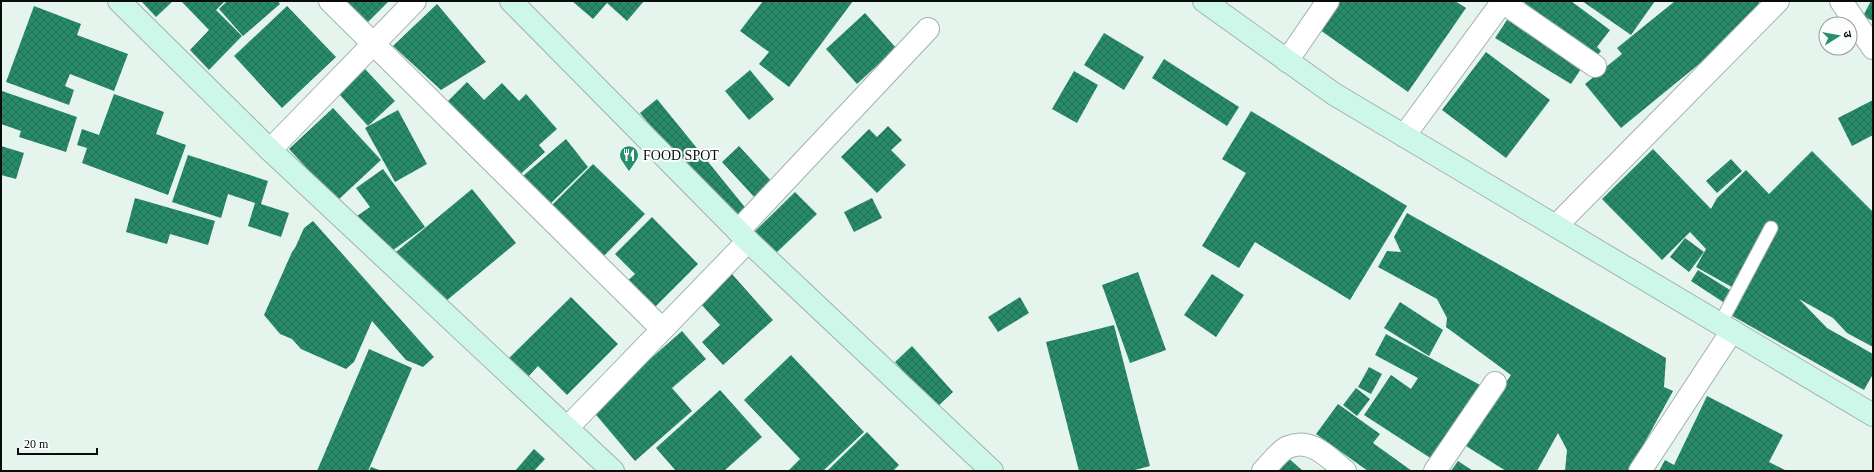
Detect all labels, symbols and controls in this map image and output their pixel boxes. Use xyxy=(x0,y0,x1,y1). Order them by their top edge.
north arrow xyxy=(1818,16,1858,56)
text: उ xyxy=(1841,30,1854,39)
restaurant icon: FOOD SPOT xyxy=(618,144,640,172)
place label: FOOD SPOT xyxy=(643,148,719,163)
scale bar xyxy=(18,430,97,456)
text: 20 m xyxy=(24,437,49,451)

